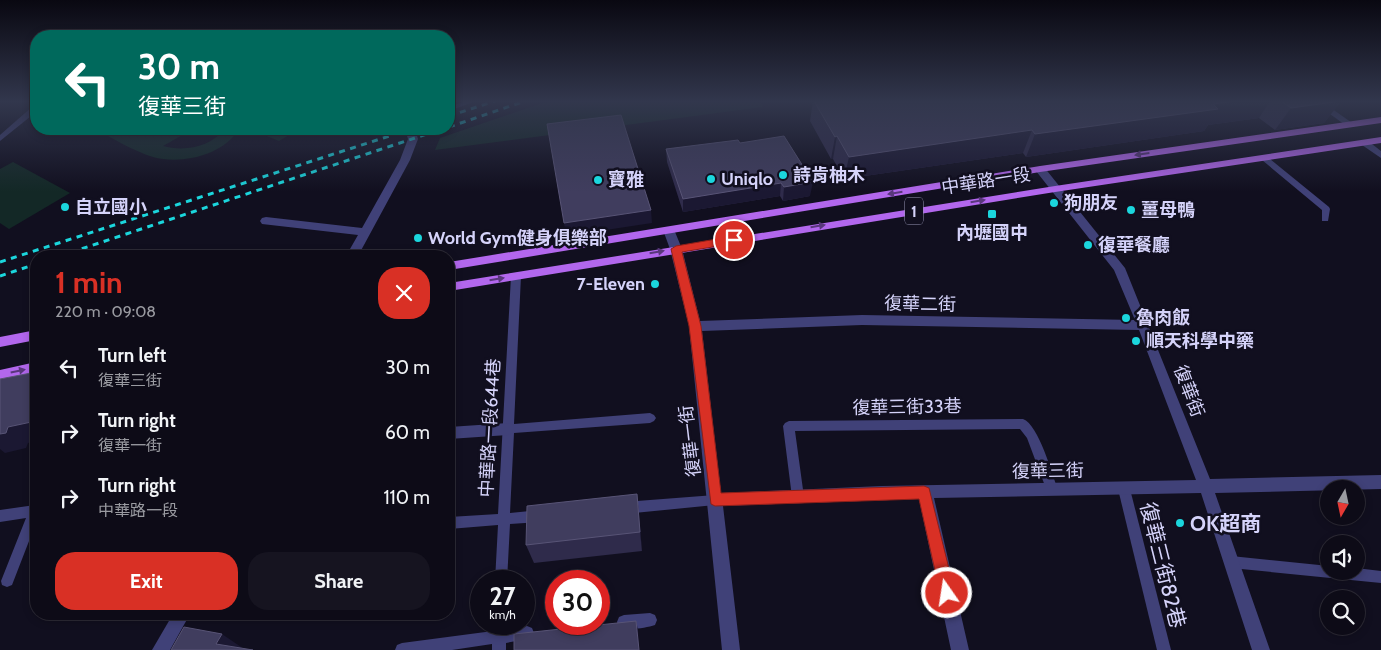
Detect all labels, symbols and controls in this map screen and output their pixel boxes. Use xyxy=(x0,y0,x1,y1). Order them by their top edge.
text: 30 m xyxy=(138,45,220,88)
icon: left xyxy=(55,50,120,115)
text: 復華三街 xyxy=(138,93,226,120)
one-way arrow xyxy=(1134,151,1150,159)
street label: 中華路一段 xyxy=(940,163,1032,199)
place label: 詩肯柚木 xyxy=(793,164,865,186)
place label: Uniqlo xyxy=(721,168,773,190)
place label: 寶雅 xyxy=(608,169,644,191)
marker: 詩肯柚木 xyxy=(777,169,789,181)
marker: Uniqlo xyxy=(705,173,717,185)
marker: 寶雅 xyxy=(592,174,604,186)
one-way arrow xyxy=(887,189,903,197)
place label: 狗朋友 xyxy=(1064,192,1118,214)
place label: 自立國小 xyxy=(75,196,147,218)
one-way arrow xyxy=(970,197,986,205)
marker: 狗朋友 xyxy=(1048,197,1060,209)
road number: 1 xyxy=(905,198,923,225)
place label: 薑母鴨 xyxy=(1141,199,1195,221)
marker: 自立國小 xyxy=(59,201,71,213)
marker: 薑母鴨 xyxy=(1125,204,1137,216)
marker: 內壢國中 xyxy=(986,208,998,220)
pin xyxy=(713,219,755,261)
one-way arrow xyxy=(810,222,826,230)
place label: 內壢國中 xyxy=(956,222,1028,244)
icon: arrive xyxy=(720,226,748,254)
place label: World Gym健身俱樂部 xyxy=(428,227,607,249)
marker: World Gym健身俱樂部 xyxy=(412,232,424,244)
place label: 復華餐廳 xyxy=(1098,234,1170,256)
marker: 復華餐廳 xyxy=(1082,239,1094,251)
one-way arrow xyxy=(650,248,666,256)
text: 1 min xyxy=(55,264,123,301)
button: close xyxy=(378,267,430,319)
place label: 7-Eleven xyxy=(577,273,645,295)
one-way arrow xyxy=(489,275,505,283)
marker: 7-Eleven xyxy=(649,278,661,290)
street label: 復華二街 xyxy=(884,292,956,316)
text: 220 m · 09:08 xyxy=(55,302,156,321)
place label: 魯肉飯 xyxy=(1136,307,1190,329)
marker: 魯肉飯 xyxy=(1120,312,1132,324)
place label: 順天科學中藥 xyxy=(1146,330,1254,352)
marker: 順天科學中藥 xyxy=(1130,335,1142,347)
text: Turn left xyxy=(98,344,166,367)
icon: left xyxy=(55,354,83,382)
text: 30 m xyxy=(386,356,430,379)
street label: 中華路一段644巷 xyxy=(475,358,505,498)
street label: 復華街 xyxy=(1169,362,1209,420)
one-way arrow xyxy=(11,367,26,375)
text: 復華三街 xyxy=(98,371,162,390)
street label: 復華三街33巷 xyxy=(852,395,962,419)
street label: 復華一街 xyxy=(675,404,705,478)
text: Turn right xyxy=(98,409,176,432)
icon: right xyxy=(55,419,83,447)
text: 60 m xyxy=(385,421,430,444)
text: 復華一街 xyxy=(98,436,162,455)
street label: 復華三街 xyxy=(1012,459,1084,483)
text: Turn right xyxy=(98,474,176,497)
north arrow xyxy=(1320,480,1365,525)
map controls xyxy=(1320,480,1365,635)
icon: right xyxy=(55,484,83,512)
text: 110 m xyxy=(383,486,430,509)
street label: 復華三街82巷 xyxy=(1135,500,1191,630)
text: 中華路一段 xyxy=(98,501,178,520)
place label: OK超商 xyxy=(1190,511,1261,536)
marker: OK超商 xyxy=(1174,517,1186,529)
button: sound xyxy=(1320,535,1365,580)
button: Exit xyxy=(55,552,238,610)
button: Share xyxy=(248,552,430,610)
position arrow xyxy=(920,566,972,618)
speed limit sign: 30 xyxy=(545,570,610,635)
text: 27 xyxy=(490,581,515,611)
button: search xyxy=(1320,590,1365,635)
text: km/h xyxy=(489,607,516,622)

